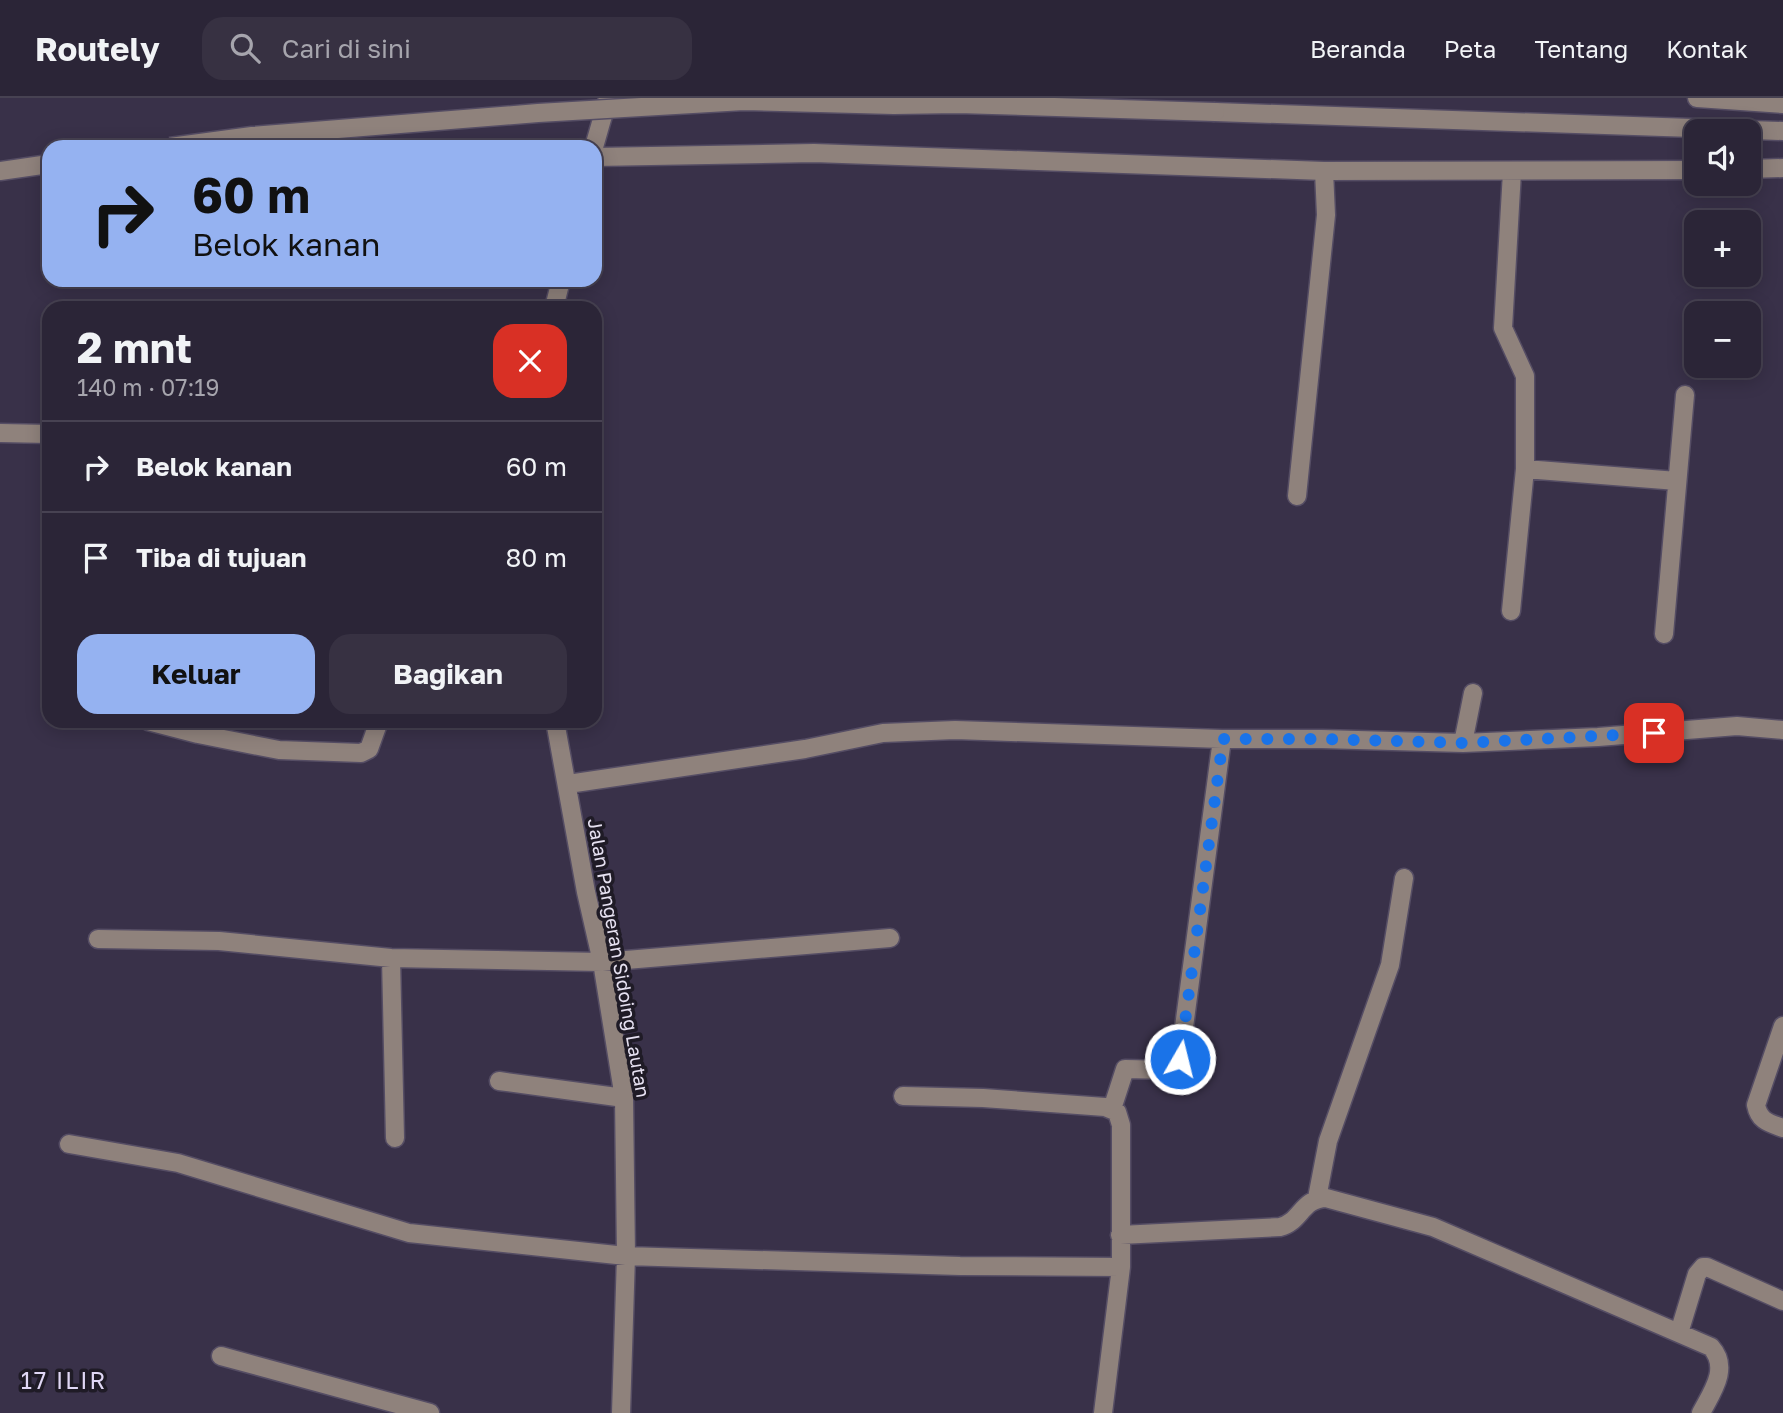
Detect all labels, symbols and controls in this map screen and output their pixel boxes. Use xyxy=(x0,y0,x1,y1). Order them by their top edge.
search box xyxy=(202,17,692,80)
text: Routely xyxy=(35,29,160,68)
icon: search xyxy=(226,29,264,67)
text: Cari di sini xyxy=(282,33,411,64)
text: Beranda xyxy=(1310,34,1406,63)
text: Peta xyxy=(1444,34,1496,63)
text: Tentang xyxy=(1534,34,1628,63)
text: Kontak xyxy=(1666,34,1748,63)
map controls xyxy=(1684,119,1761,378)
button: sound xyxy=(1684,119,1761,196)
text: 60 m xyxy=(192,165,310,224)
icon: right xyxy=(77,168,168,259)
button: + xyxy=(1684,210,1761,287)
text: Belok kanan xyxy=(192,225,380,263)
button: − xyxy=(1684,301,1761,378)
text: 2 mnt xyxy=(77,322,192,372)
button: close xyxy=(493,324,567,398)
text: 140 m · 07:19 xyxy=(77,373,219,401)
icon: right xyxy=(77,448,115,486)
text: Belok kanan xyxy=(136,451,292,482)
text: 60 m xyxy=(506,451,567,482)
icon: arrive xyxy=(77,539,115,577)
text: Tiba di tujuan xyxy=(136,542,306,573)
text: 80 m xyxy=(506,542,567,573)
button: Keluar xyxy=(77,634,315,714)
button: Bagikan xyxy=(329,634,567,714)
pin xyxy=(1624,703,1684,763)
icon: arrive xyxy=(1635,714,1673,752)
street label: Jalan Pangeran Sidoing Lautan xyxy=(584,817,655,1099)
position arrow xyxy=(1143,1022,1217,1096)
district label: 17 ILIR xyxy=(21,1366,107,1394)

